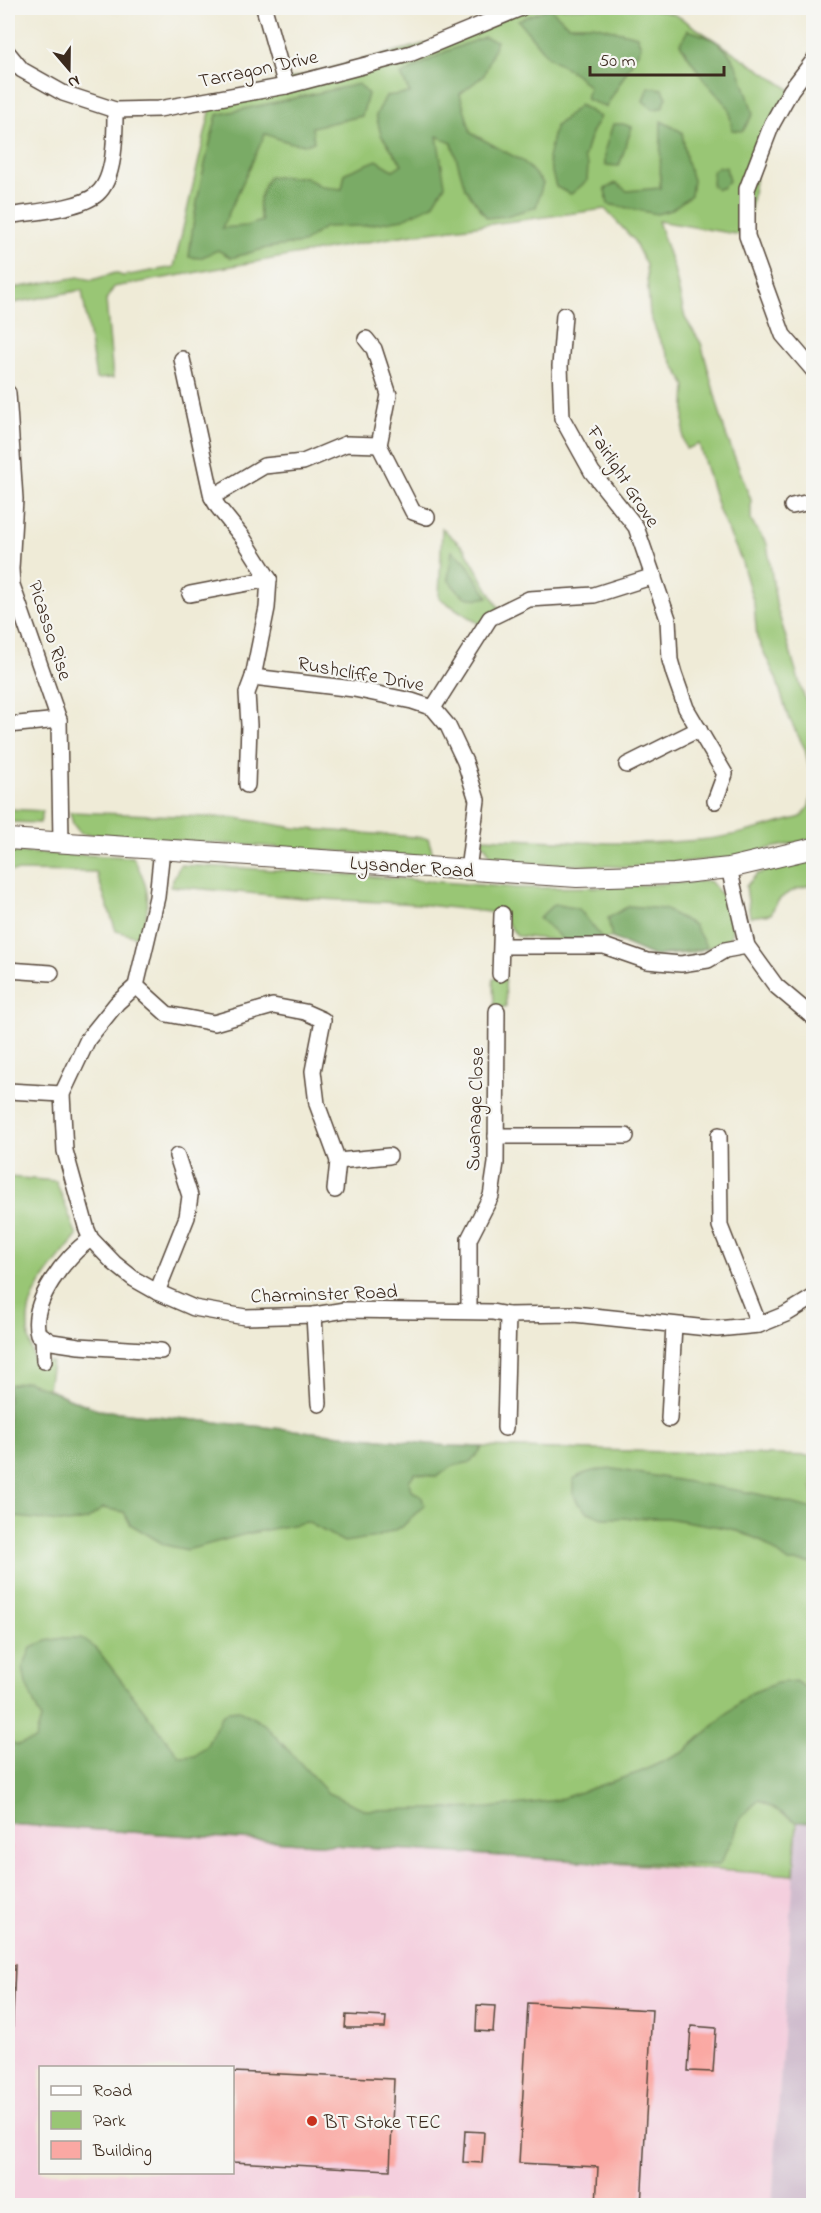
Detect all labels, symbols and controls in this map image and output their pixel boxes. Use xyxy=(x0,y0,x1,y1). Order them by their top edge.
north arrow xyxy=(39,39,99,99)
scale bar xyxy=(590,39,724,77)
street label: Tarragon Drive xyxy=(196,44,321,98)
text: 50 m xyxy=(599,49,636,75)
text: N xyxy=(64,68,83,94)
street label: Fairlight Grove xyxy=(577,420,666,535)
street label: Picasso Rise xyxy=(19,577,78,684)
street label: Rushcliffe Drive xyxy=(295,650,426,701)
street label: Lysander Road xyxy=(349,850,475,887)
street label: Swanage Close xyxy=(460,1046,494,1172)
street label: Charminster Road xyxy=(250,1278,398,1313)
legend xyxy=(39,2066,234,2174)
text: Road xyxy=(93,2079,132,2105)
text: Park xyxy=(93,2109,126,2135)
place label: BT Stoke TEC xyxy=(323,2109,441,2138)
marker: BT Stoke TEC xyxy=(305,2114,319,2128)
text: Building xyxy=(92,2139,152,2166)

